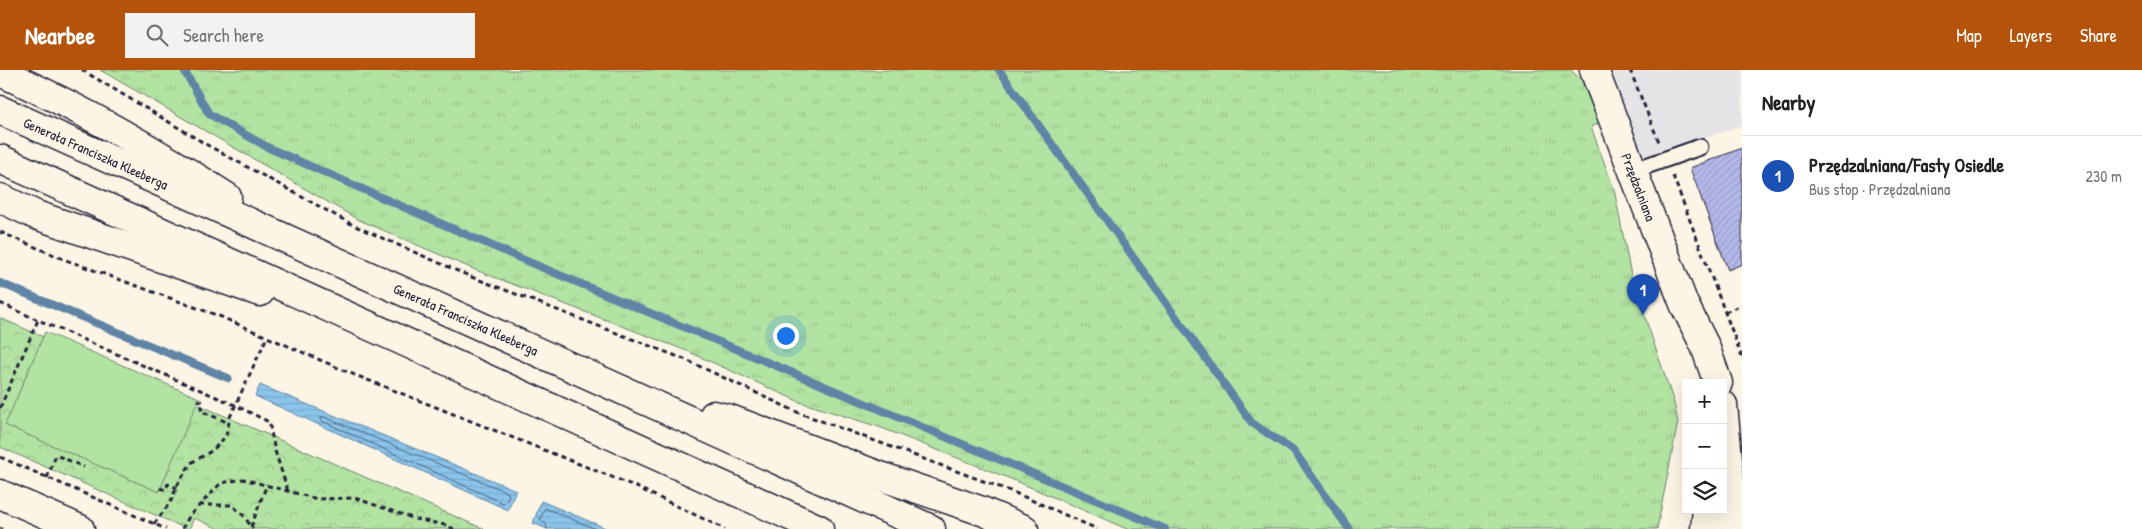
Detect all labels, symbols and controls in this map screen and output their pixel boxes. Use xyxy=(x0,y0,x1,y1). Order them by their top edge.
search box xyxy=(125,13,475,58)
text: Nearbee xyxy=(25,19,95,51)
icon: search xyxy=(143,21,171,49)
text: Search here xyxy=(183,22,264,48)
text: Map xyxy=(1956,23,1982,48)
text: Layers xyxy=(2010,23,2052,48)
text: Share xyxy=(2080,23,2117,48)
text: Nearby xyxy=(1762,88,1815,117)
street label: Generała Franciszka Kleeberga xyxy=(20,112,172,195)
street label: Przędzalniana xyxy=(1617,150,1661,224)
text: Przędzalniana/Fasty Osiedle xyxy=(1809,152,2004,178)
text: 1 xyxy=(1775,165,1781,187)
text: 230 m xyxy=(2086,165,2122,187)
text: Bus stop · Przędzalniana xyxy=(1809,178,1950,200)
pin: 1 xyxy=(1627,274,1659,315)
street label: Generała Franciszka Kleeberga xyxy=(390,278,542,361)
your location xyxy=(773,323,799,349)
map controls xyxy=(1682,379,1727,514)
button: + xyxy=(1682,379,1727,424)
button: − xyxy=(1682,424,1727,469)
button: layers xyxy=(1682,469,1727,514)

